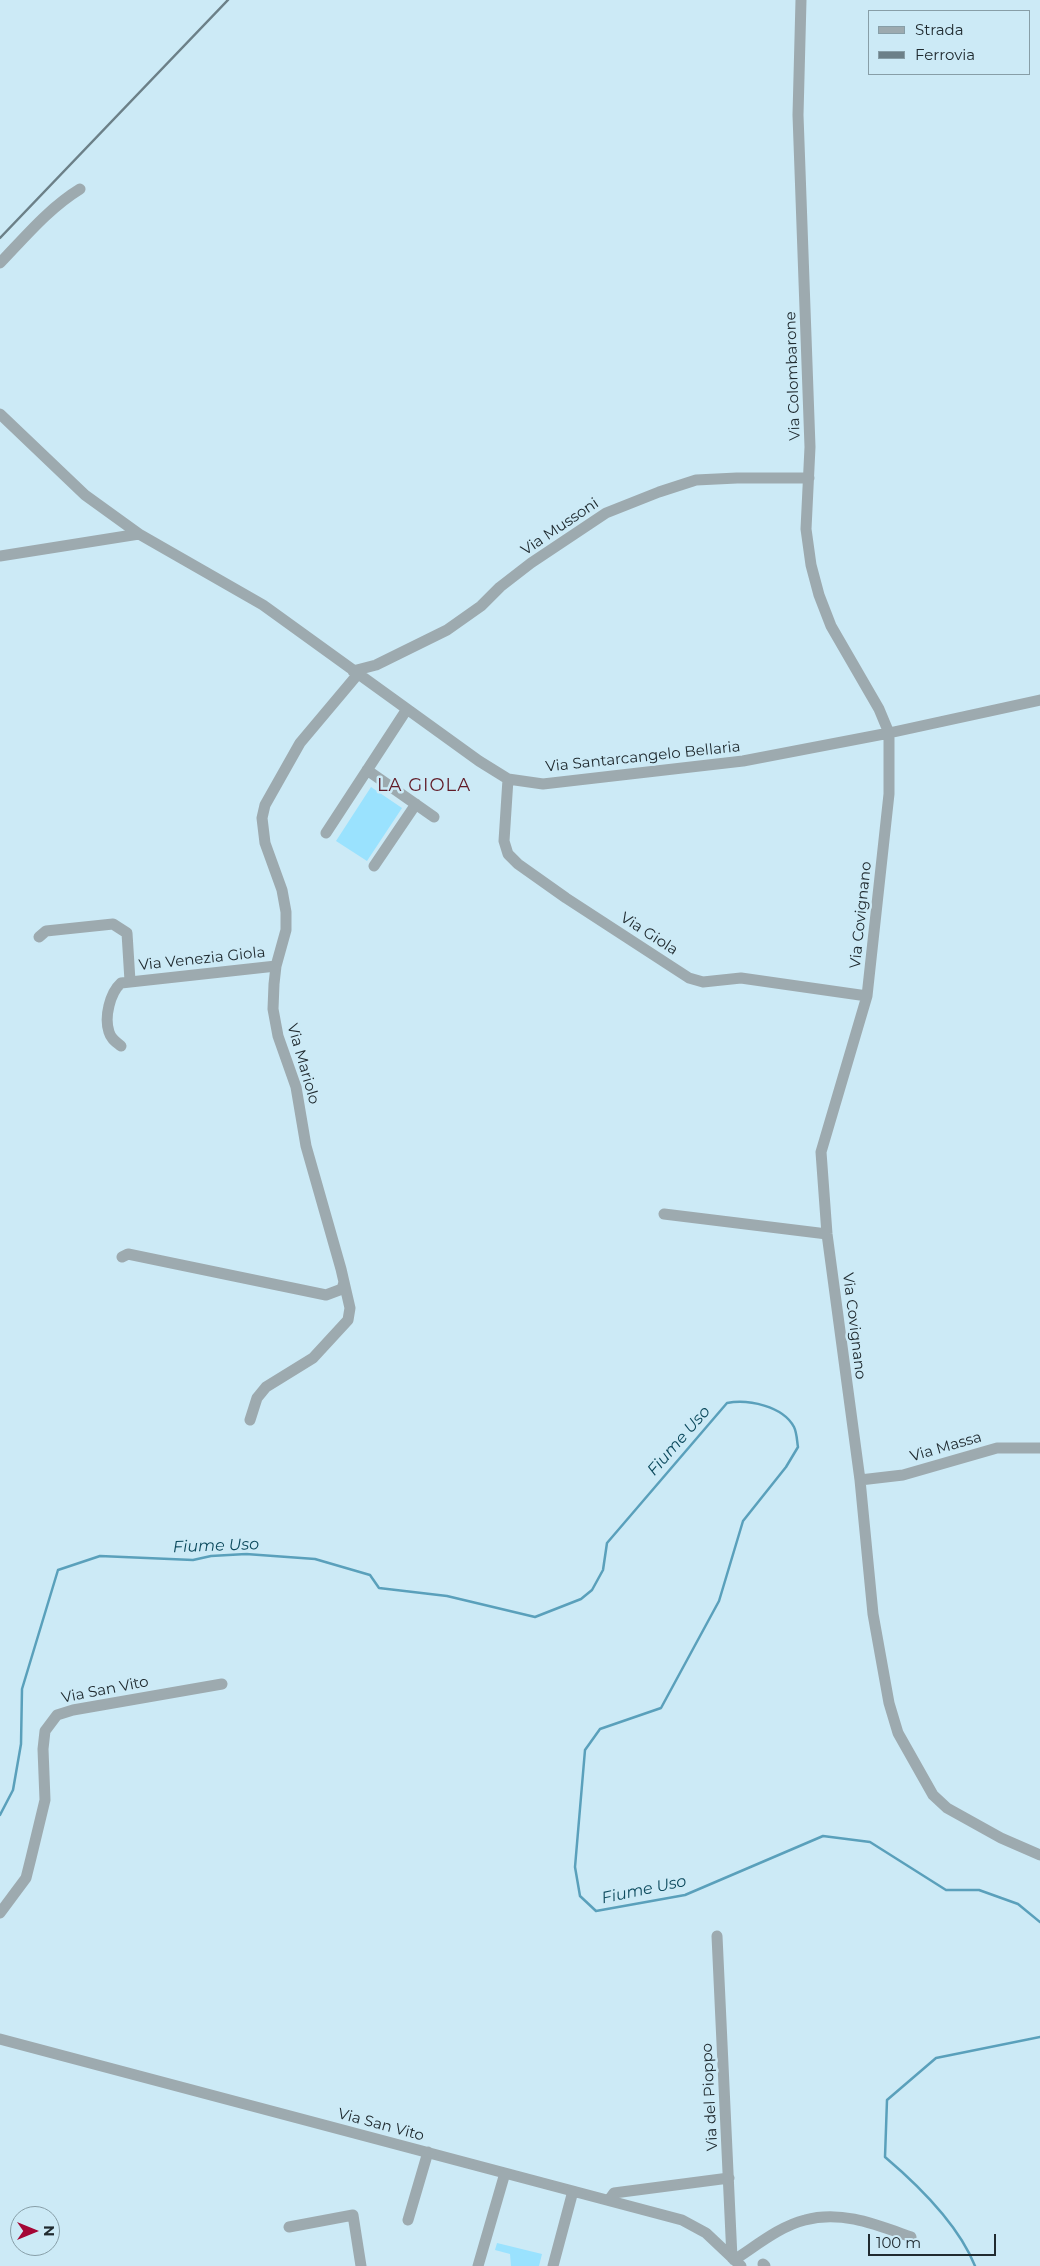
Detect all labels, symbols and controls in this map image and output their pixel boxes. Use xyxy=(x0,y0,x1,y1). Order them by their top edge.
legend xyxy=(868,10,1030,75)
text: Strada xyxy=(915,20,964,39)
text: Ferrovia xyxy=(915,45,975,64)
street label: Via Colombarone xyxy=(782,311,804,441)
street label: Via Mussoni xyxy=(518,494,602,560)
street label: Via Santarcangelo Bellaria xyxy=(545,738,741,776)
district label: LA GIOLA xyxy=(376,775,472,797)
street label: Via Covignano xyxy=(846,861,876,969)
street label: Via Giola xyxy=(617,909,681,959)
street label: Via Venezia Giola xyxy=(138,943,266,975)
street label: Via Mariolo xyxy=(283,1022,323,1106)
street label: Via Covignano xyxy=(839,1272,869,1380)
water label: Fiume Uso xyxy=(643,1402,715,1480)
street label: Via Massa xyxy=(908,1428,984,1466)
water label: Fiume Uso xyxy=(173,1535,259,1557)
street label: Via San Vito xyxy=(60,1673,150,1707)
water label: Fiume Uso xyxy=(600,1872,688,1908)
street label: Via del Pioppo xyxy=(698,2043,722,2151)
street label: Via San Vito xyxy=(336,2105,426,2145)
north arrow xyxy=(10,2206,60,2256)
scale bar xyxy=(870,2224,998,2256)
text: N xyxy=(40,2225,58,2237)
text: 100 m xyxy=(876,2233,921,2252)

